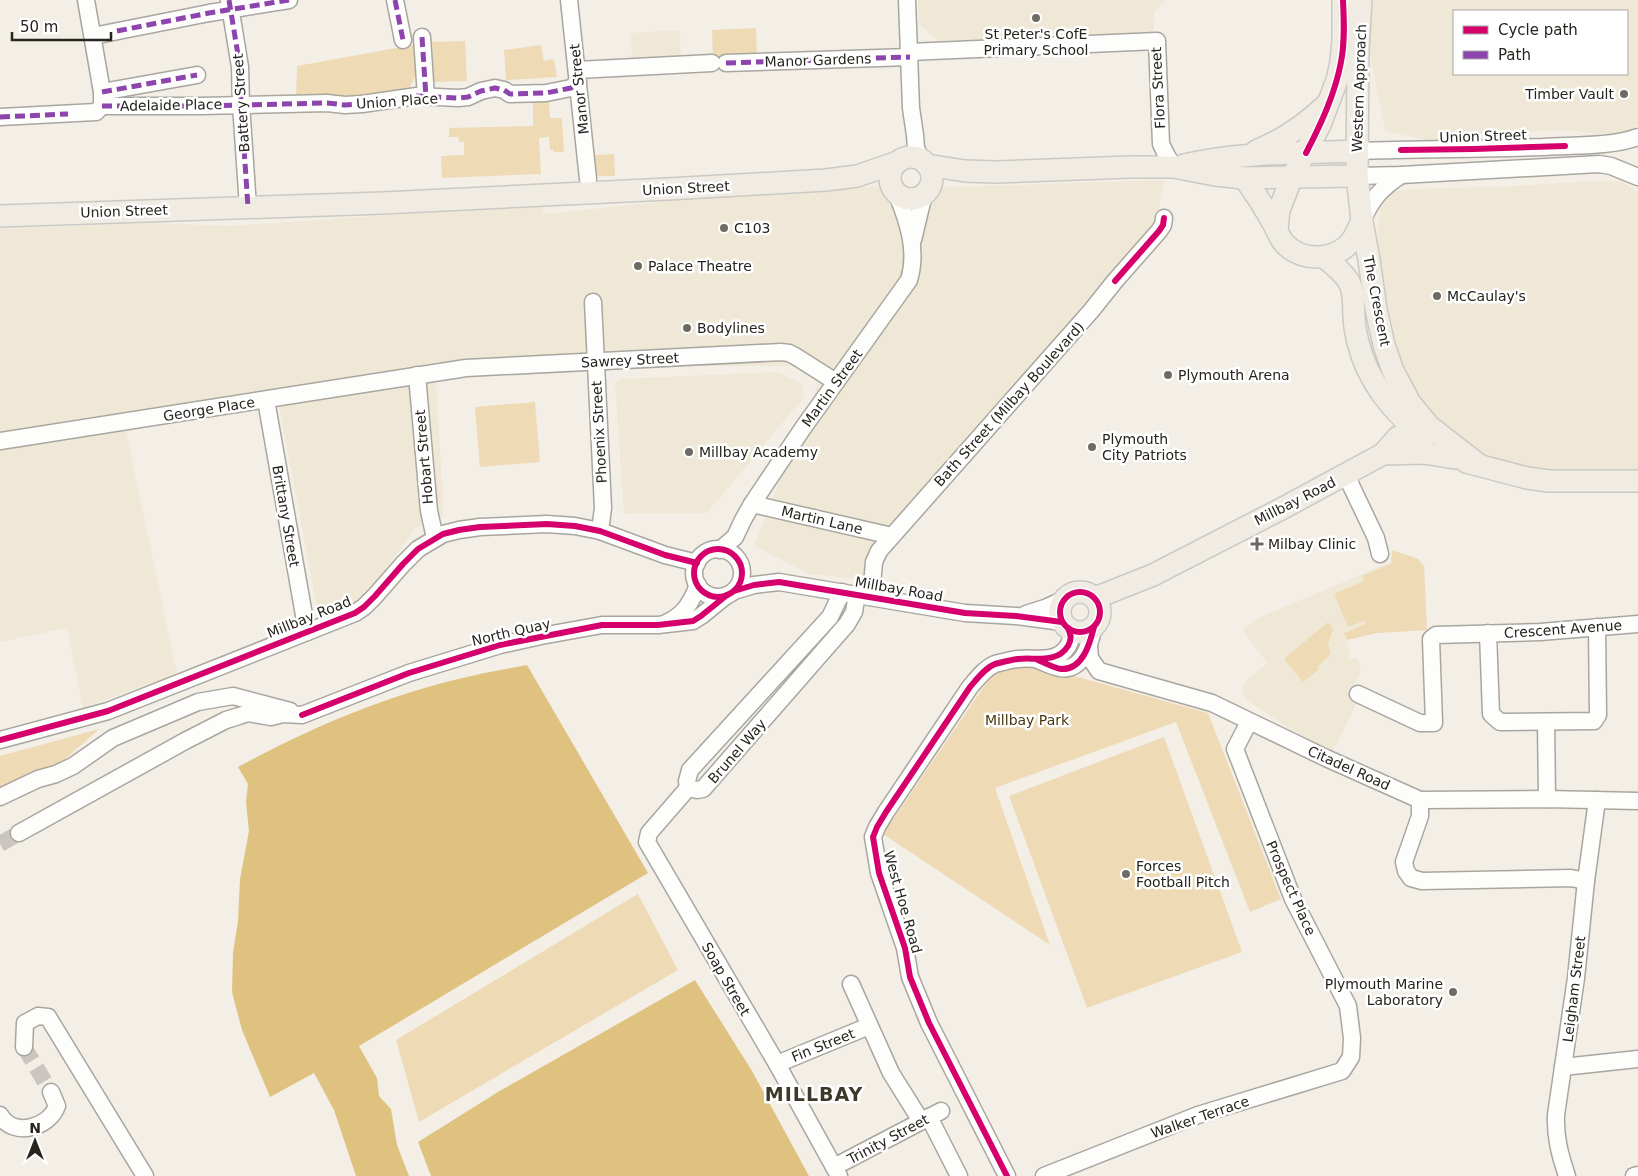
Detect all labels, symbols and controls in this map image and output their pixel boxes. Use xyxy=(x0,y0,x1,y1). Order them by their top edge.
scale bar xyxy=(12,10,111,42)
legend xyxy=(1453,10,1628,75)
marker: St Peter's CofE Primary School xyxy=(1030,12,1042,24)
text: 50 m xyxy=(20,18,58,36)
text: Cycle path xyxy=(1498,21,1578,39)
street label: Western Approach xyxy=(1349,24,1369,152)
place label: St Peter's CofE Primary School xyxy=(983,26,1089,58)
street label: Manor Street xyxy=(566,42,592,135)
street label: Flora Street xyxy=(1148,46,1168,129)
text: Path xyxy=(1498,46,1531,64)
street label: Manor Gardens xyxy=(764,50,872,70)
street label: Battery Street xyxy=(230,53,252,153)
place label: Timber Vault xyxy=(1524,86,1614,102)
marker: Timber Vault xyxy=(1618,88,1630,100)
street label: Union Place xyxy=(355,90,439,112)
street label: Adelaide Place xyxy=(120,96,222,114)
street label: Union Street xyxy=(1439,126,1527,146)
street label: Union Street xyxy=(642,178,731,198)
street label: Union Street xyxy=(80,201,168,221)
place label: C103 xyxy=(734,220,771,236)
marker: C103 xyxy=(718,222,730,234)
street label: The Crescent xyxy=(1360,253,1394,348)
place label: Palace Theatre xyxy=(648,258,752,274)
marker: Palace Theatre xyxy=(632,260,644,272)
place label: McCaulay's xyxy=(1447,288,1526,304)
marker: McCaulay's xyxy=(1431,290,1443,302)
street label: Bath Street (Milbay Boulevard) xyxy=(931,318,1087,490)
place label: Bodylines xyxy=(697,320,765,336)
marker: Bodylines xyxy=(681,322,693,334)
street label: Martin Street xyxy=(799,346,866,430)
street label: Sawrey Street xyxy=(581,349,680,371)
place label: Plymouth Arena xyxy=(1178,367,1290,383)
marker: Plymouth Arena xyxy=(1162,369,1174,381)
street label: Phoenix Street xyxy=(588,380,610,484)
street label: George Place xyxy=(162,394,256,424)
street label: Hobart Street xyxy=(412,409,436,505)
place label: Plymouth City Patriots xyxy=(1102,431,1187,463)
marker: Plymouth City Patriots xyxy=(1086,441,1098,453)
place label: Millbay Academy xyxy=(699,444,818,460)
marker: Millbay Academy xyxy=(683,446,695,458)
street label: Brittany Street xyxy=(269,464,303,569)
street label: Millbay Road xyxy=(1252,474,1338,528)
street label: Martin Lane xyxy=(780,503,864,537)
place label: Milbay Clinic xyxy=(1268,536,1356,552)
marker: Milbay Clinic xyxy=(1250,537,1264,551)
street label: Millbay Road xyxy=(854,573,944,605)
street label: Millbay Road xyxy=(265,593,353,641)
street label: North Quay xyxy=(470,615,552,649)
street label: Crescent Avenue xyxy=(1503,617,1623,641)
park label: Millbay Park xyxy=(985,712,1070,728)
street label: Brunel Way xyxy=(705,716,769,786)
street label: Citadel Road xyxy=(1305,743,1393,793)
street label: Prospect Place xyxy=(1263,838,1319,938)
street label: West Hoe Road xyxy=(881,849,925,955)
place label: Forces Football Pitch xyxy=(1136,858,1230,890)
marker: Forces Football Pitch xyxy=(1120,868,1132,880)
street label: Leigham Street xyxy=(1560,934,1589,1043)
street label: Soap Street xyxy=(699,940,754,1019)
place label: Plymouth Marine Laboratory xyxy=(1325,976,1443,1008)
marker: Plymouth Marine Laboratory xyxy=(1447,986,1459,998)
street label: Fin Street xyxy=(789,1025,857,1065)
district label: MILLBAY xyxy=(765,1083,863,1105)
street label: Walker Terrace xyxy=(1149,1093,1251,1141)
street label: Trinity Street xyxy=(844,1111,932,1168)
north arrow xyxy=(10,1116,60,1166)
text: N xyxy=(29,1120,41,1136)

